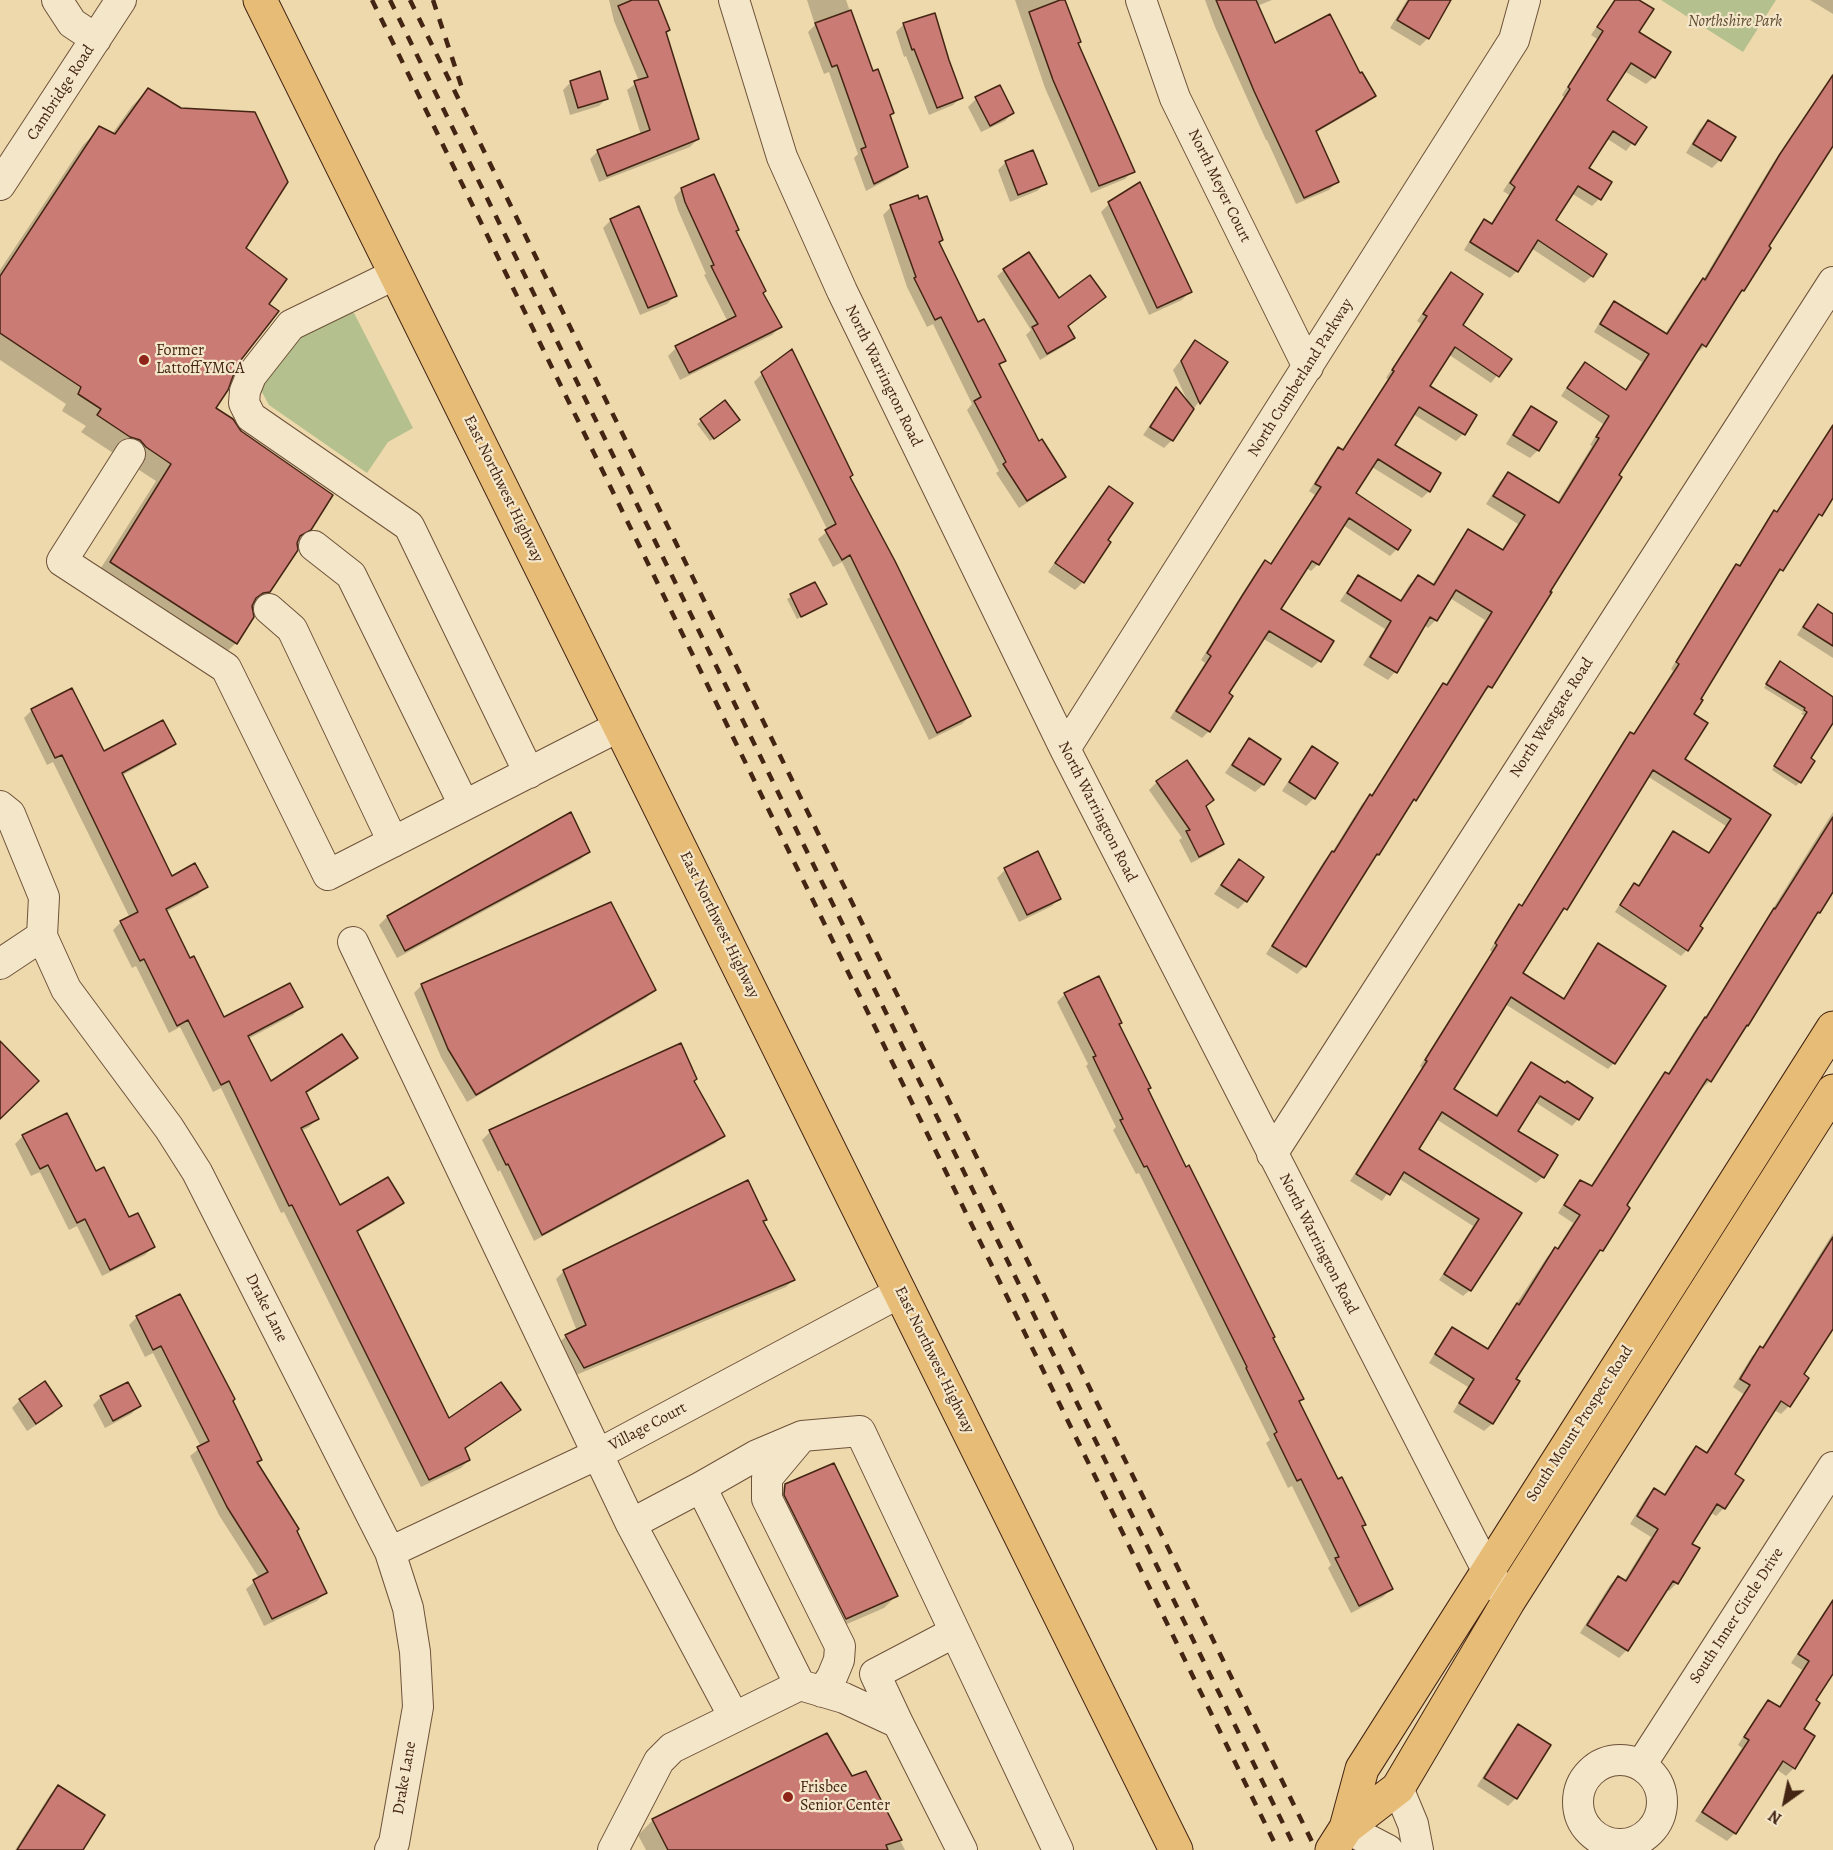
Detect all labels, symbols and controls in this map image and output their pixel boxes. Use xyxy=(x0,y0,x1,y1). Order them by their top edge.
park label: Northshire Park xyxy=(1688,12,1782,32)
street label: Cambridge Road xyxy=(23,42,99,144)
street label: North Meyer Court xyxy=(1183,126,1255,246)
street label: North Cumberland Parkway xyxy=(1244,295,1358,461)
street label: North Warrington Road xyxy=(840,302,926,450)
place label: Former Lattoff YMCA xyxy=(156,341,245,379)
marker: Former Lattoff YMCA xyxy=(137,353,151,367)
street label: East Northwest Highway xyxy=(459,412,547,566)
street label: North Westgate Road xyxy=(1506,654,1598,782)
street label: North Warrington Road xyxy=(1053,738,1141,886)
street label: East Northwest Highway xyxy=(675,848,763,1002)
street label: North Warrington Road xyxy=(1274,1170,1362,1318)
street label: Drake Lane xyxy=(241,1271,291,1345)
street label: East Northwest Highway xyxy=(890,1283,978,1437)
street label: South Mount Prospect Road xyxy=(1522,1342,1638,1506)
street label: Village Court xyxy=(606,1399,690,1455)
street label: South Inner Circle Drive xyxy=(1686,1544,1788,1688)
street label: Drake Lane xyxy=(389,1740,421,1816)
north arrow xyxy=(1755,1772,1815,1832)
place label: Frisbee Senior Center xyxy=(800,1778,890,1816)
marker: Frisbee Senior Center xyxy=(781,1790,795,1804)
text: N xyxy=(1764,1805,1786,1829)

